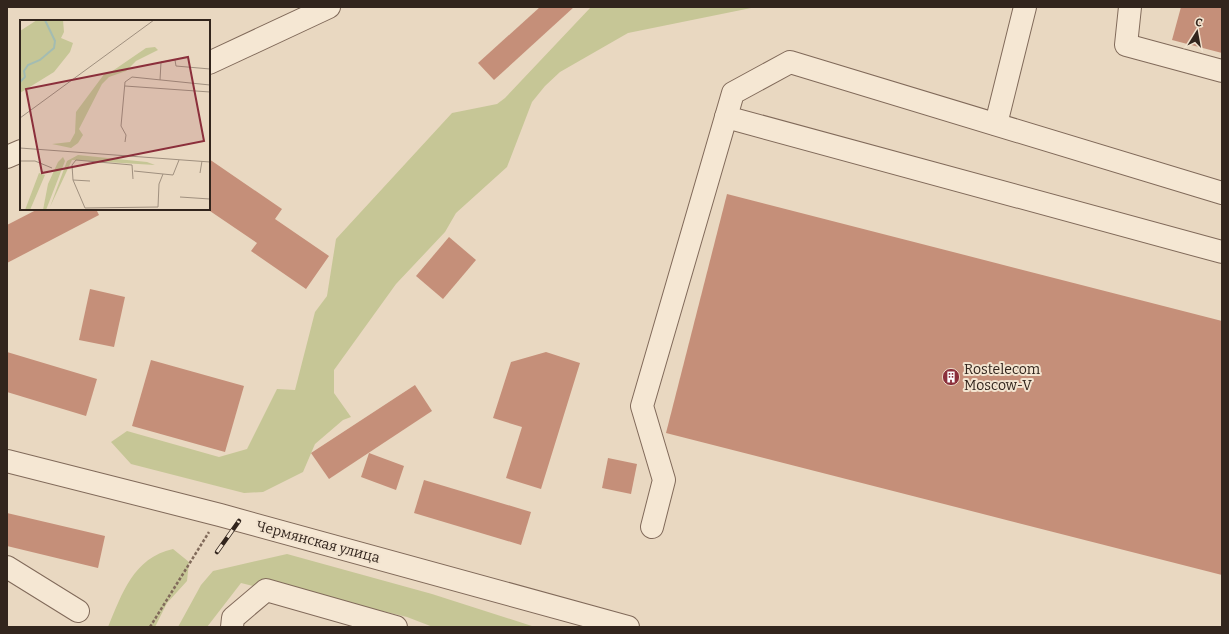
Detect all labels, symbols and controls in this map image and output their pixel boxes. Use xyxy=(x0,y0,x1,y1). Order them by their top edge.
north arrow xyxy=(1177,12,1217,52)
text: С xyxy=(1194,16,1204,30)
inset map xyxy=(20,20,210,210)
place label: Rostelecom Moscow-V xyxy=(964,361,1041,394)
building icon: Rostelecom Moscow-V xyxy=(941,367,961,387)
street label: Чермянская улица xyxy=(254,517,382,567)

